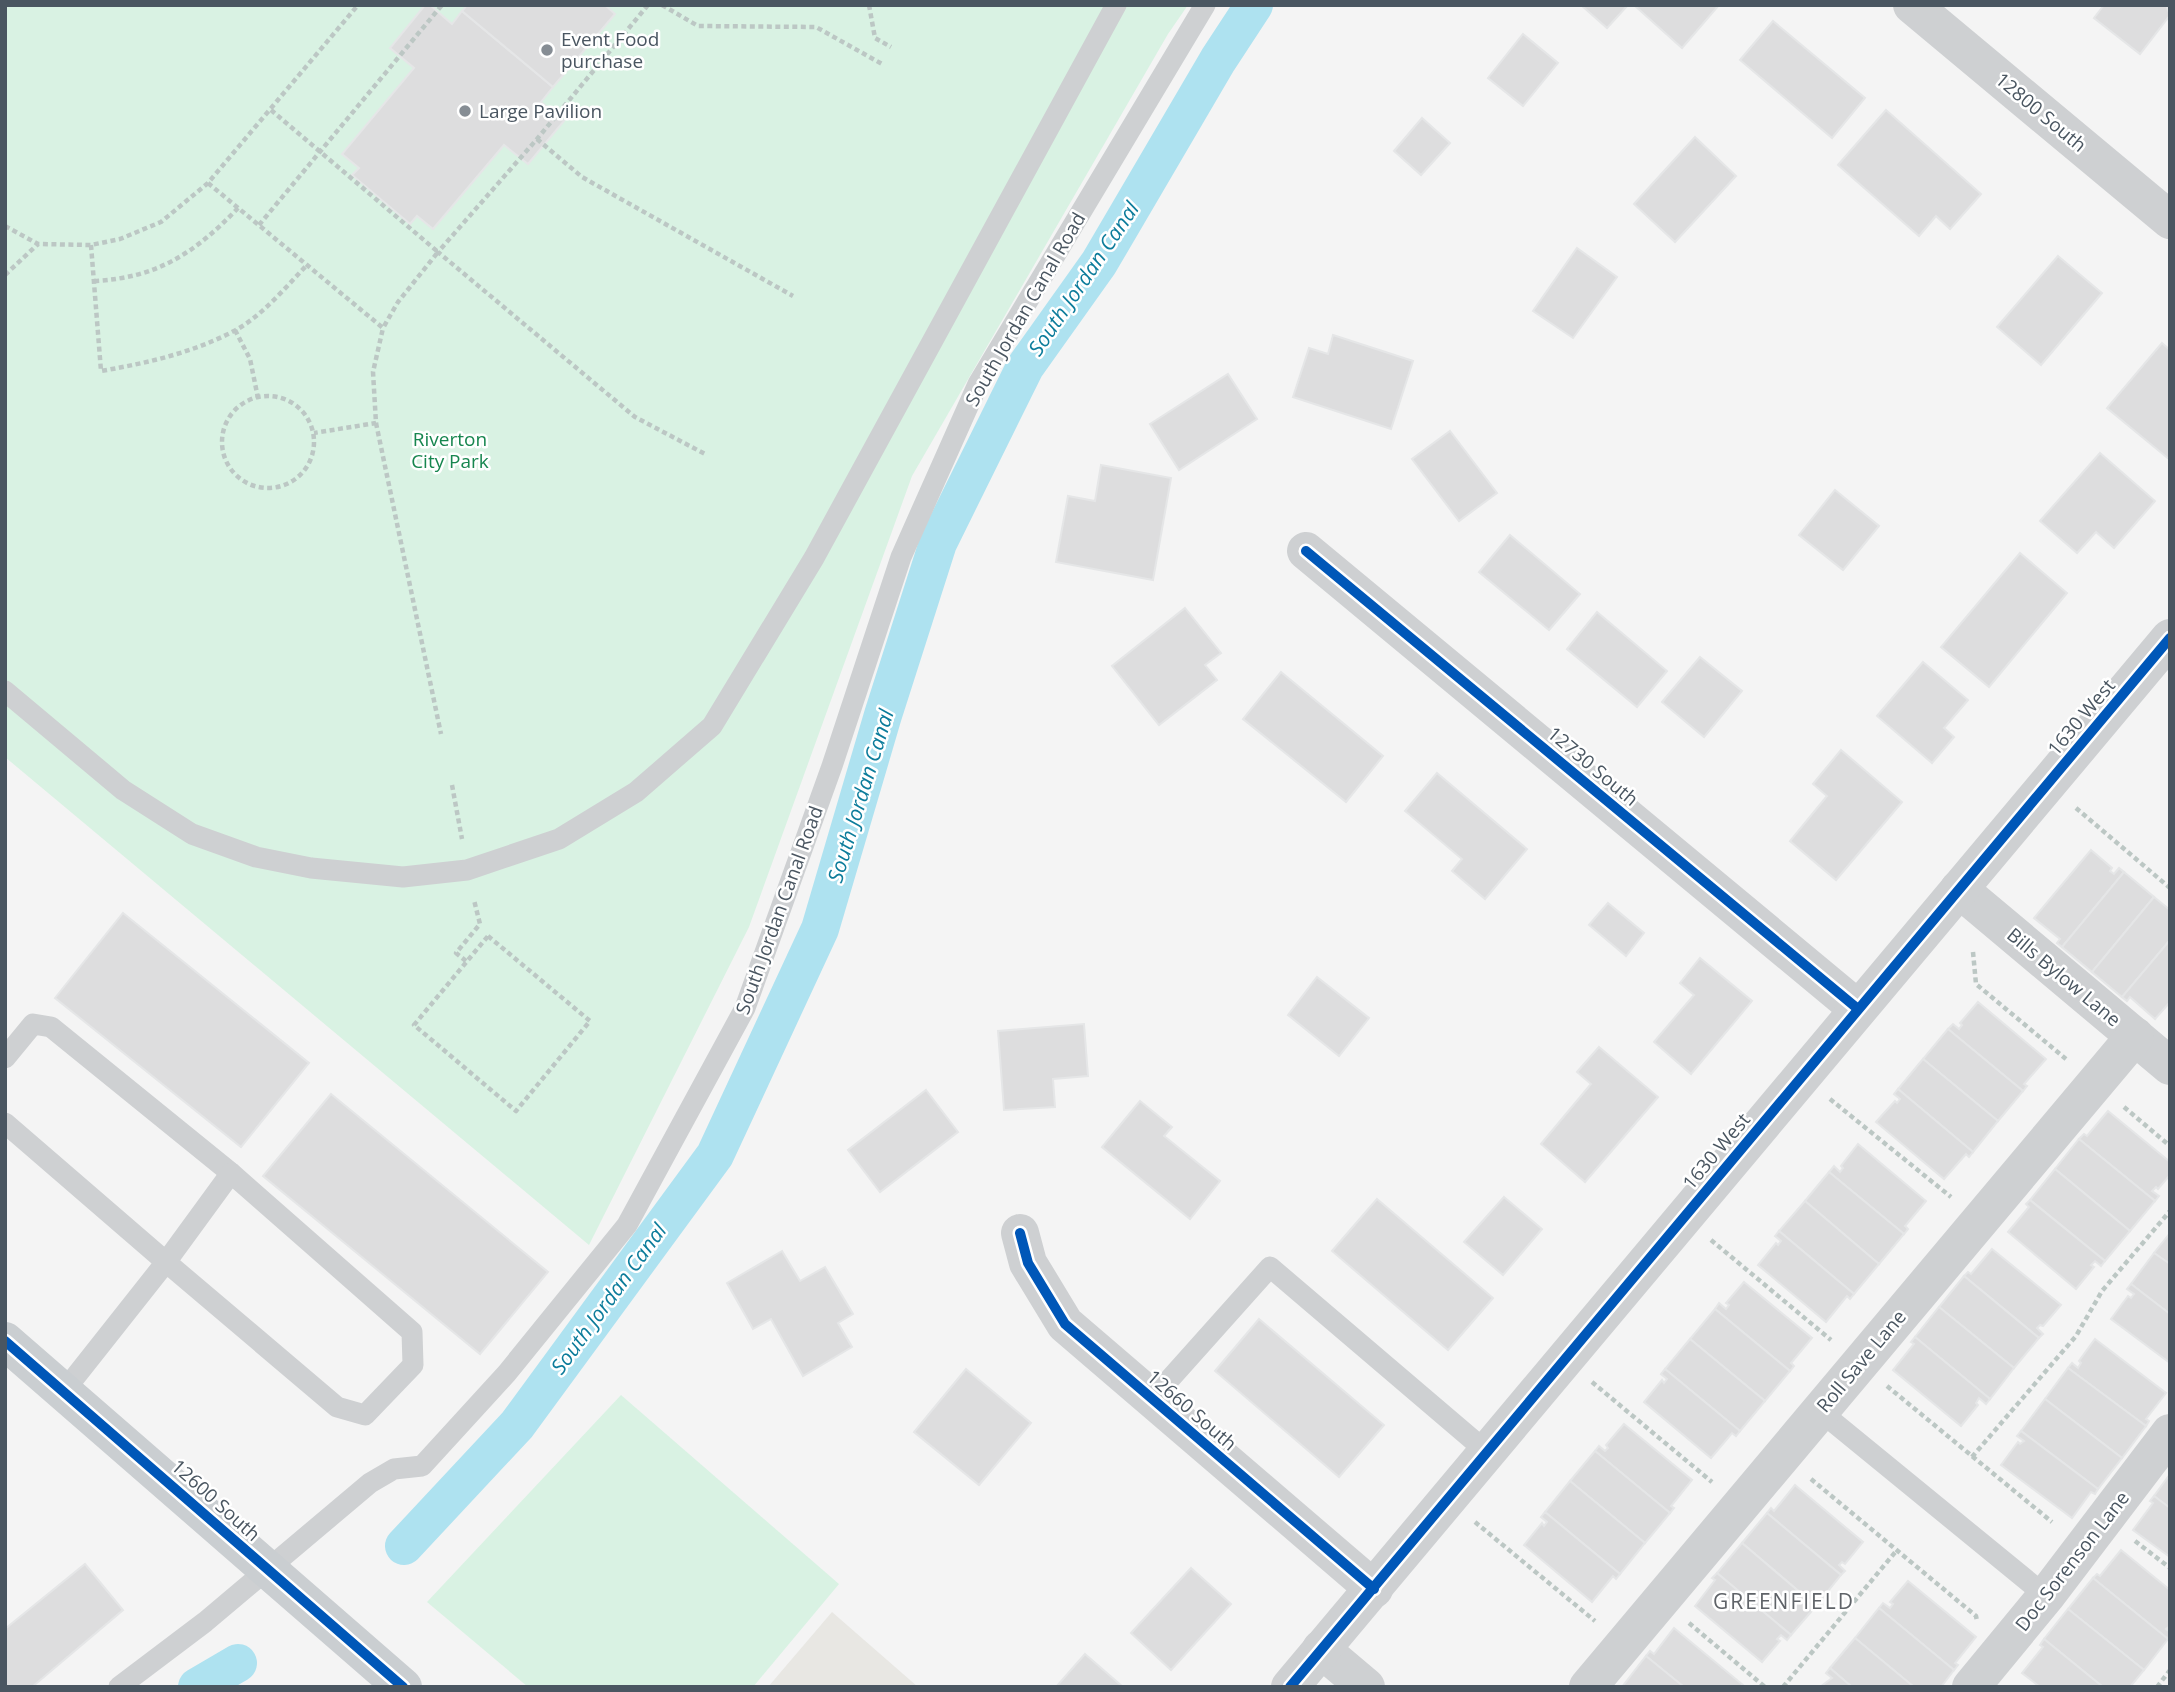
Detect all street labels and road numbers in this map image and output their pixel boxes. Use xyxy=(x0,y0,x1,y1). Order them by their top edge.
street label: 12800 South xyxy=(1990,66,2092,158)
street label: South Jordan Canal Road xyxy=(959,207,1091,411)
street label: 1630 West xyxy=(2041,673,2121,761)
street label: 12730 South xyxy=(1542,720,1644,812)
street label: South Jordan Canal Road xyxy=(729,802,829,1018)
street label: Bills Bylow Lane xyxy=(2002,922,2126,1032)
street label: 1630 West xyxy=(1676,1107,1756,1195)
street label: Roll Save Lane xyxy=(1810,1304,1912,1418)
street label: 12660 South xyxy=(1142,1364,1242,1456)
street label: 12600 South xyxy=(166,1453,266,1547)
street label: Doc Sorenson Lane xyxy=(2009,1486,2135,1636)

